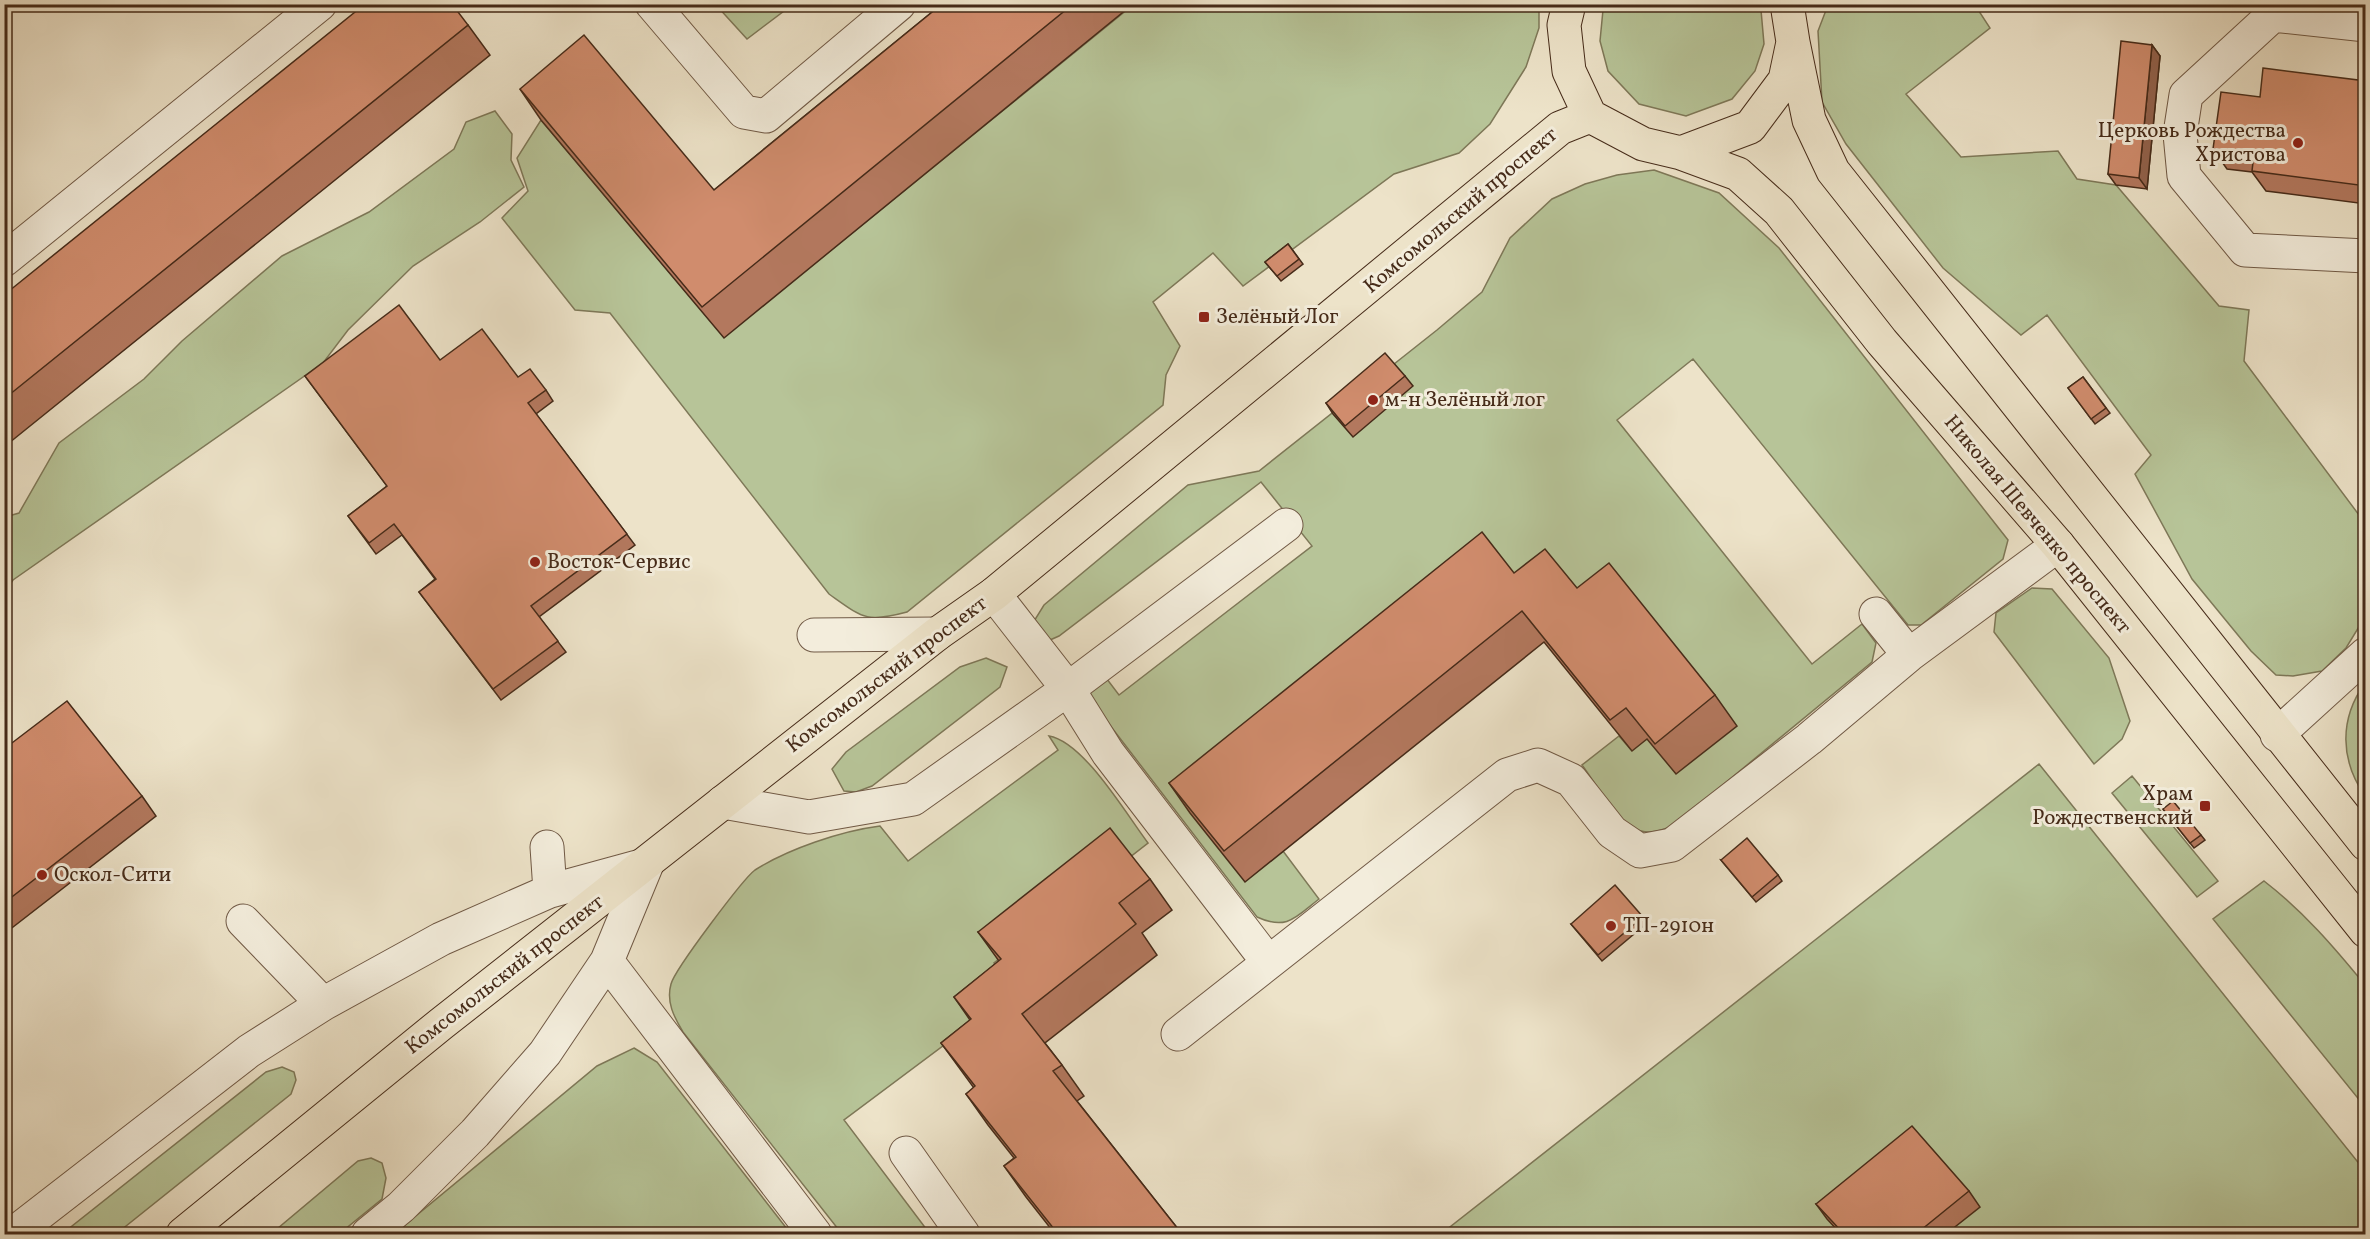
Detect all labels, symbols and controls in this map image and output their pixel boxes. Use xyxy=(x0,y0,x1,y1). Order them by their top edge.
place label: Церковь Рождества Христова xyxy=(2098,117,2286,170)
street label: Комсомольский проспект xyxy=(1358,121,1565,301)
marker: Церковь Рождества Христова xyxy=(2291,136,2305,150)
place label: Зелёный Лог xyxy=(1216,303,1339,332)
marker: Зелёный Лог xyxy=(1197,310,1211,324)
place label: м-н Зелёный лог xyxy=(1385,386,1545,415)
marker: м-н Зелёный лог xyxy=(1366,393,1380,407)
street label: Николая Шевченко проспект xyxy=(1937,409,2138,641)
place label: Восток-Сервис xyxy=(547,548,691,577)
marker: Восток-Сервис xyxy=(528,555,542,569)
street label: Комсомольский проспект xyxy=(780,589,994,760)
place label: Храм Рождественский xyxy=(2032,780,2193,833)
marker: Храм Рождественский xyxy=(2198,799,2212,813)
place label: Оскол-Сити xyxy=(54,861,171,890)
marker: Оскол-Сити xyxy=(35,868,49,882)
street label: Комсомольский проспект xyxy=(399,888,611,1062)
place label: ТП-2910н xyxy=(1623,912,1714,941)
marker: ТП-2910н xyxy=(1604,919,1618,933)

